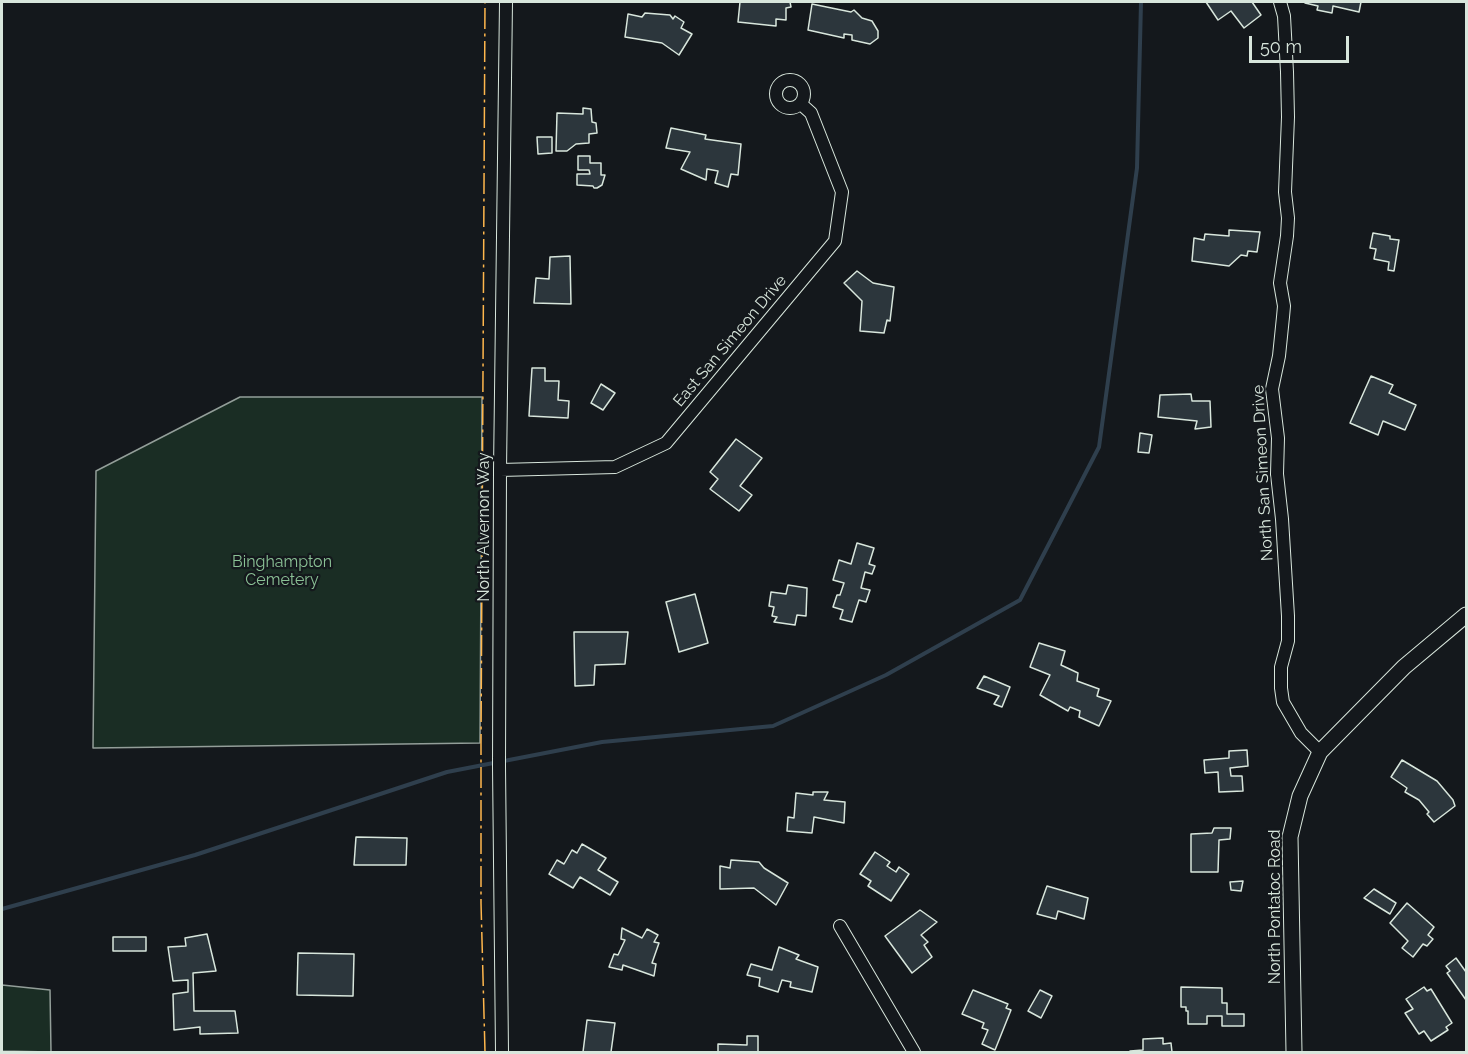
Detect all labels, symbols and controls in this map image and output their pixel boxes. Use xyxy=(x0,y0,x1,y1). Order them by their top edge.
scale bar xyxy=(1252,24,1352,62)
text: 50 m xyxy=(1260,36,1302,57)
street label: East San Simeon Drive xyxy=(669,271,791,411)
street label: North San Simeon Drive xyxy=(1249,384,1277,562)
street label: North Alvernon Way xyxy=(474,452,494,602)
park label: Binghampton Cemetery xyxy=(232,552,332,590)
street label: North Pontatoc Road xyxy=(1265,830,1285,984)

